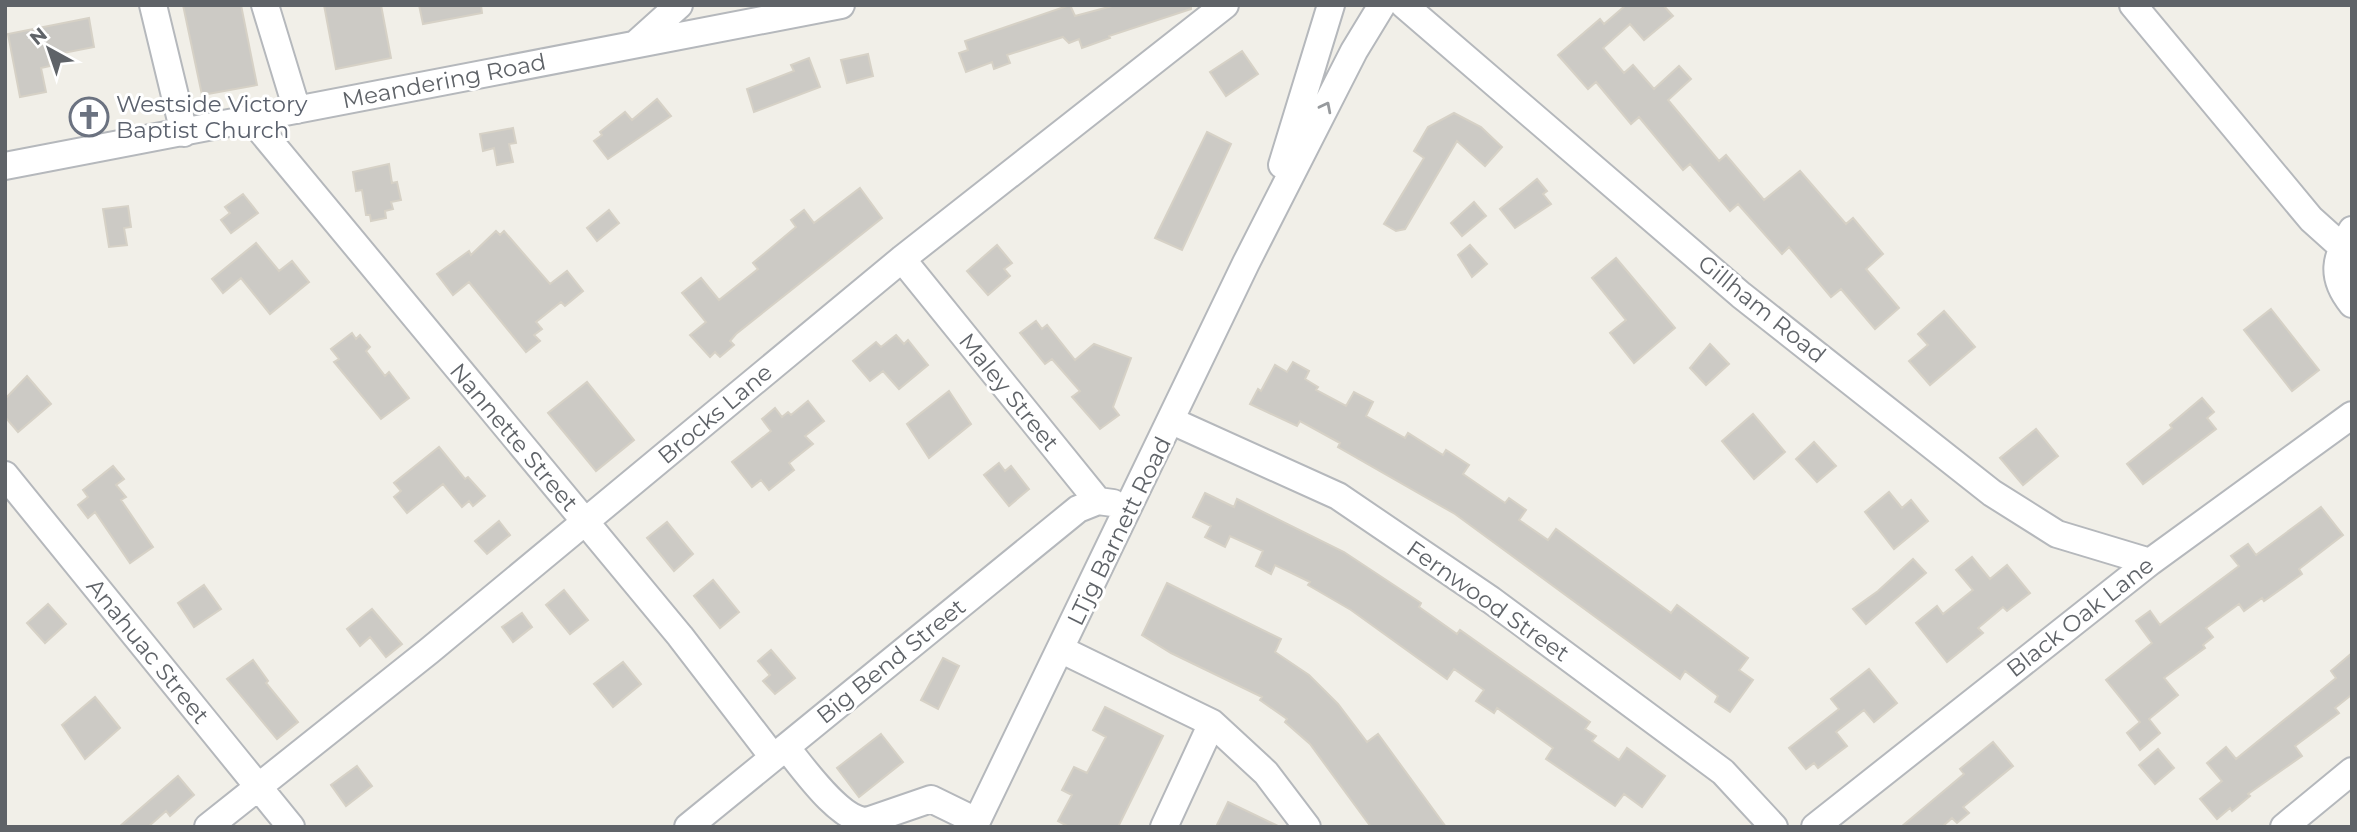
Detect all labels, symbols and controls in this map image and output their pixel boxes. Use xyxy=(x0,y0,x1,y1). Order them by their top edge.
north arrow xyxy=(14,14,84,84)
text: N xyxy=(25,23,52,50)
street label: Meandering Road xyxy=(340,48,548,114)
place label: Westside Victory Baptist Church xyxy=(116,90,308,144)
church icon: Westside Victory Baptist Church xyxy=(68,96,110,138)
one-way arrow xyxy=(1317,102,1331,114)
street label: Gillham Road xyxy=(1693,249,1831,369)
street label: Maley Street xyxy=(953,327,1065,457)
street label: Nannette Street xyxy=(444,357,584,517)
street label: Brocks Lane xyxy=(652,358,778,470)
street label: LTjg Barnett Road xyxy=(1061,432,1177,630)
street label: Fernwood Street xyxy=(1401,534,1575,668)
street label: Black Oak Lane xyxy=(2001,551,2159,683)
street label: Anahuac Street xyxy=(81,573,215,729)
street label: Big Bend Street xyxy=(811,592,971,730)

